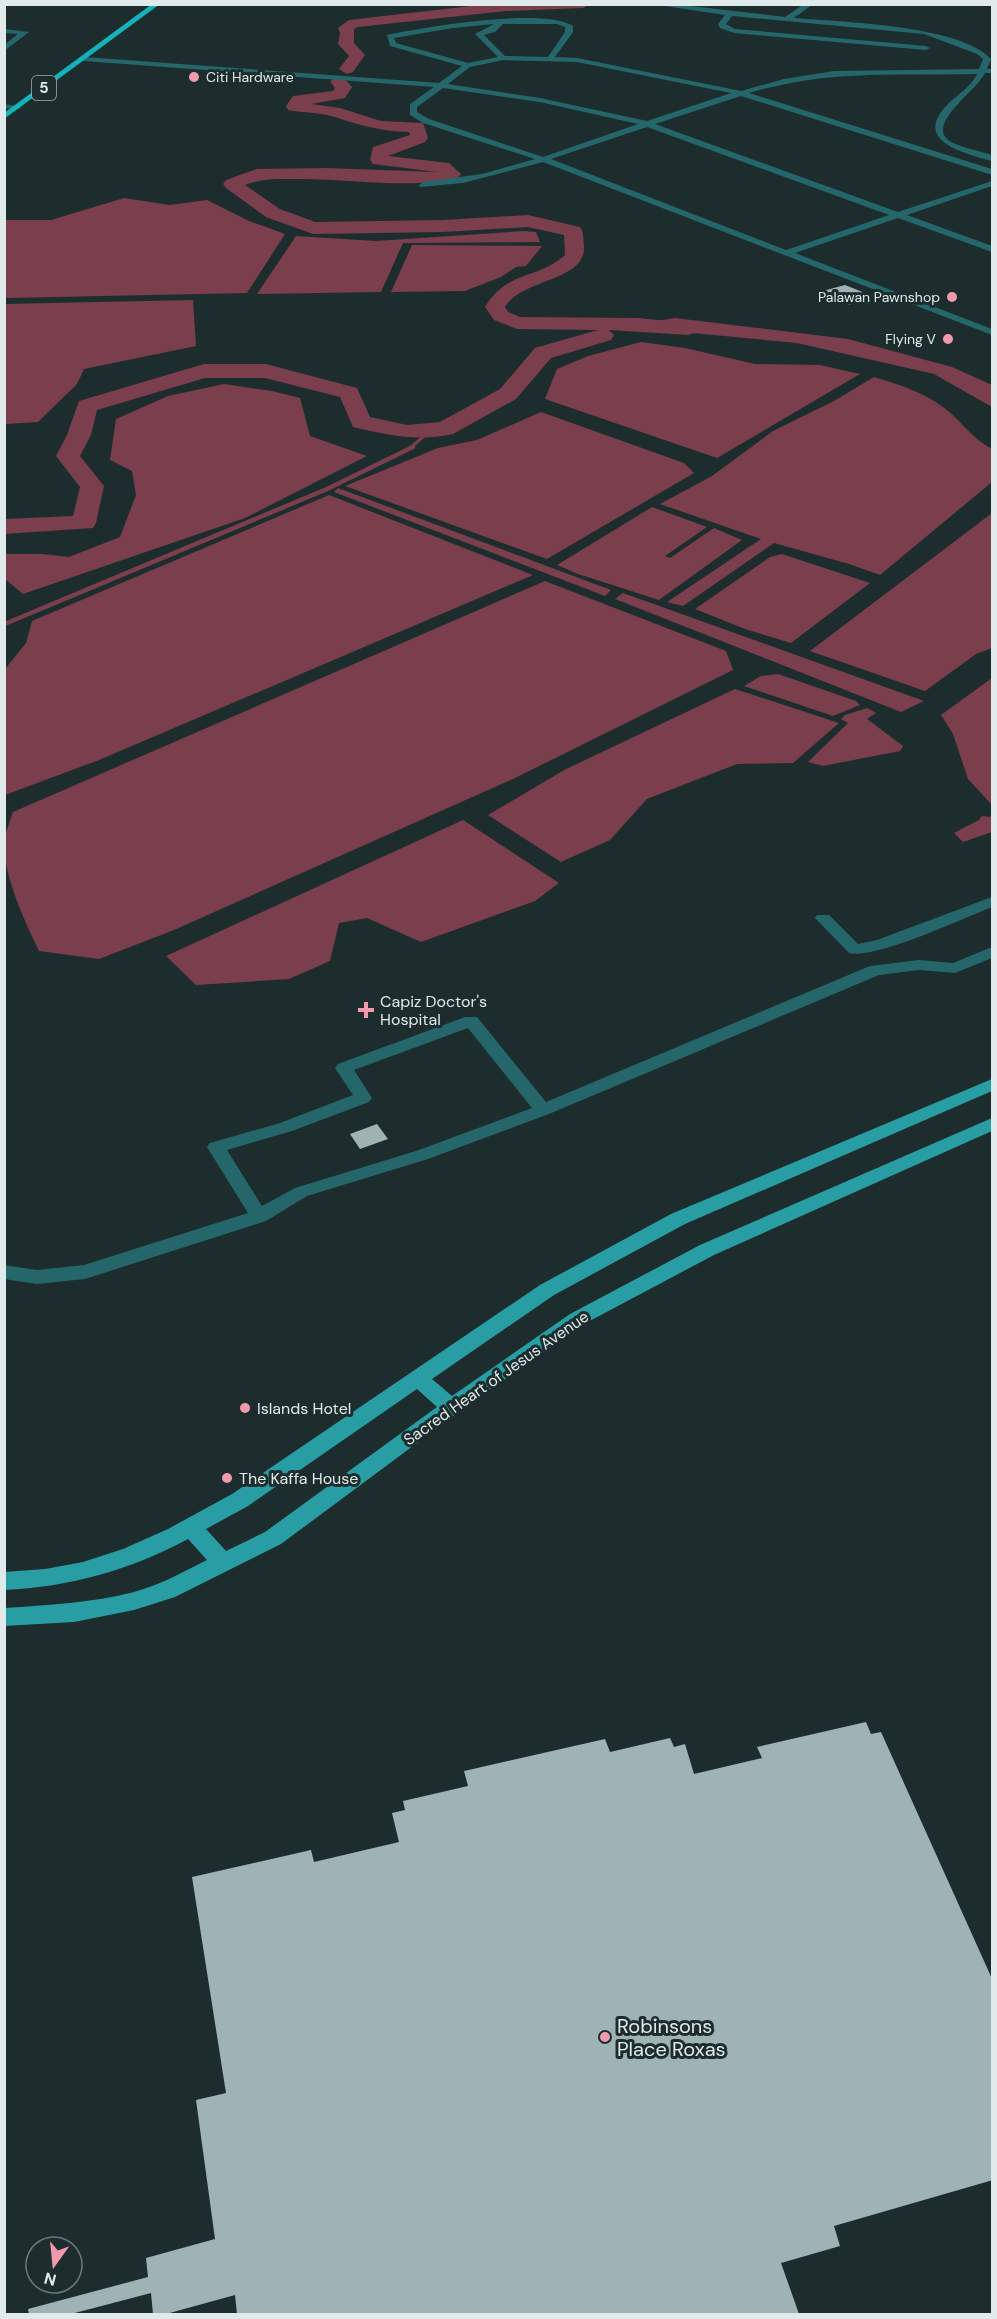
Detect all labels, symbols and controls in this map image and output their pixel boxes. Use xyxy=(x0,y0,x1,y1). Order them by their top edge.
place label: Citi Hardware xyxy=(206,68,294,86)
marker: Citi Hardware xyxy=(187,70,201,84)
road number: 5 xyxy=(32,76,56,100)
place label: Palawan Pawnshop xyxy=(818,288,940,306)
marker: Palawan Pawnshop xyxy=(945,290,959,304)
place label: Flying V xyxy=(885,330,937,348)
marker: Flying V xyxy=(941,332,955,346)
place label: Capiz Doctor's Hospital xyxy=(380,991,487,1030)
marker: Capiz Doctor's Hospital xyxy=(357,1001,375,1019)
street label: Sacred Heart of Jesus Avenue xyxy=(399,1306,593,1450)
place label: Islands Hotel xyxy=(257,1398,351,1419)
marker: Islands Hotel xyxy=(238,1401,252,1415)
place label: The Kaffa House xyxy=(239,1468,358,1489)
marker: The Kaffa House xyxy=(220,1471,234,1485)
place label: Robinsons Place Roxas xyxy=(617,2013,726,2062)
marker: Robinsons Place Roxas xyxy=(598,2030,612,2044)
north arrow xyxy=(24,2235,84,2295)
text: N xyxy=(42,2267,59,2291)

